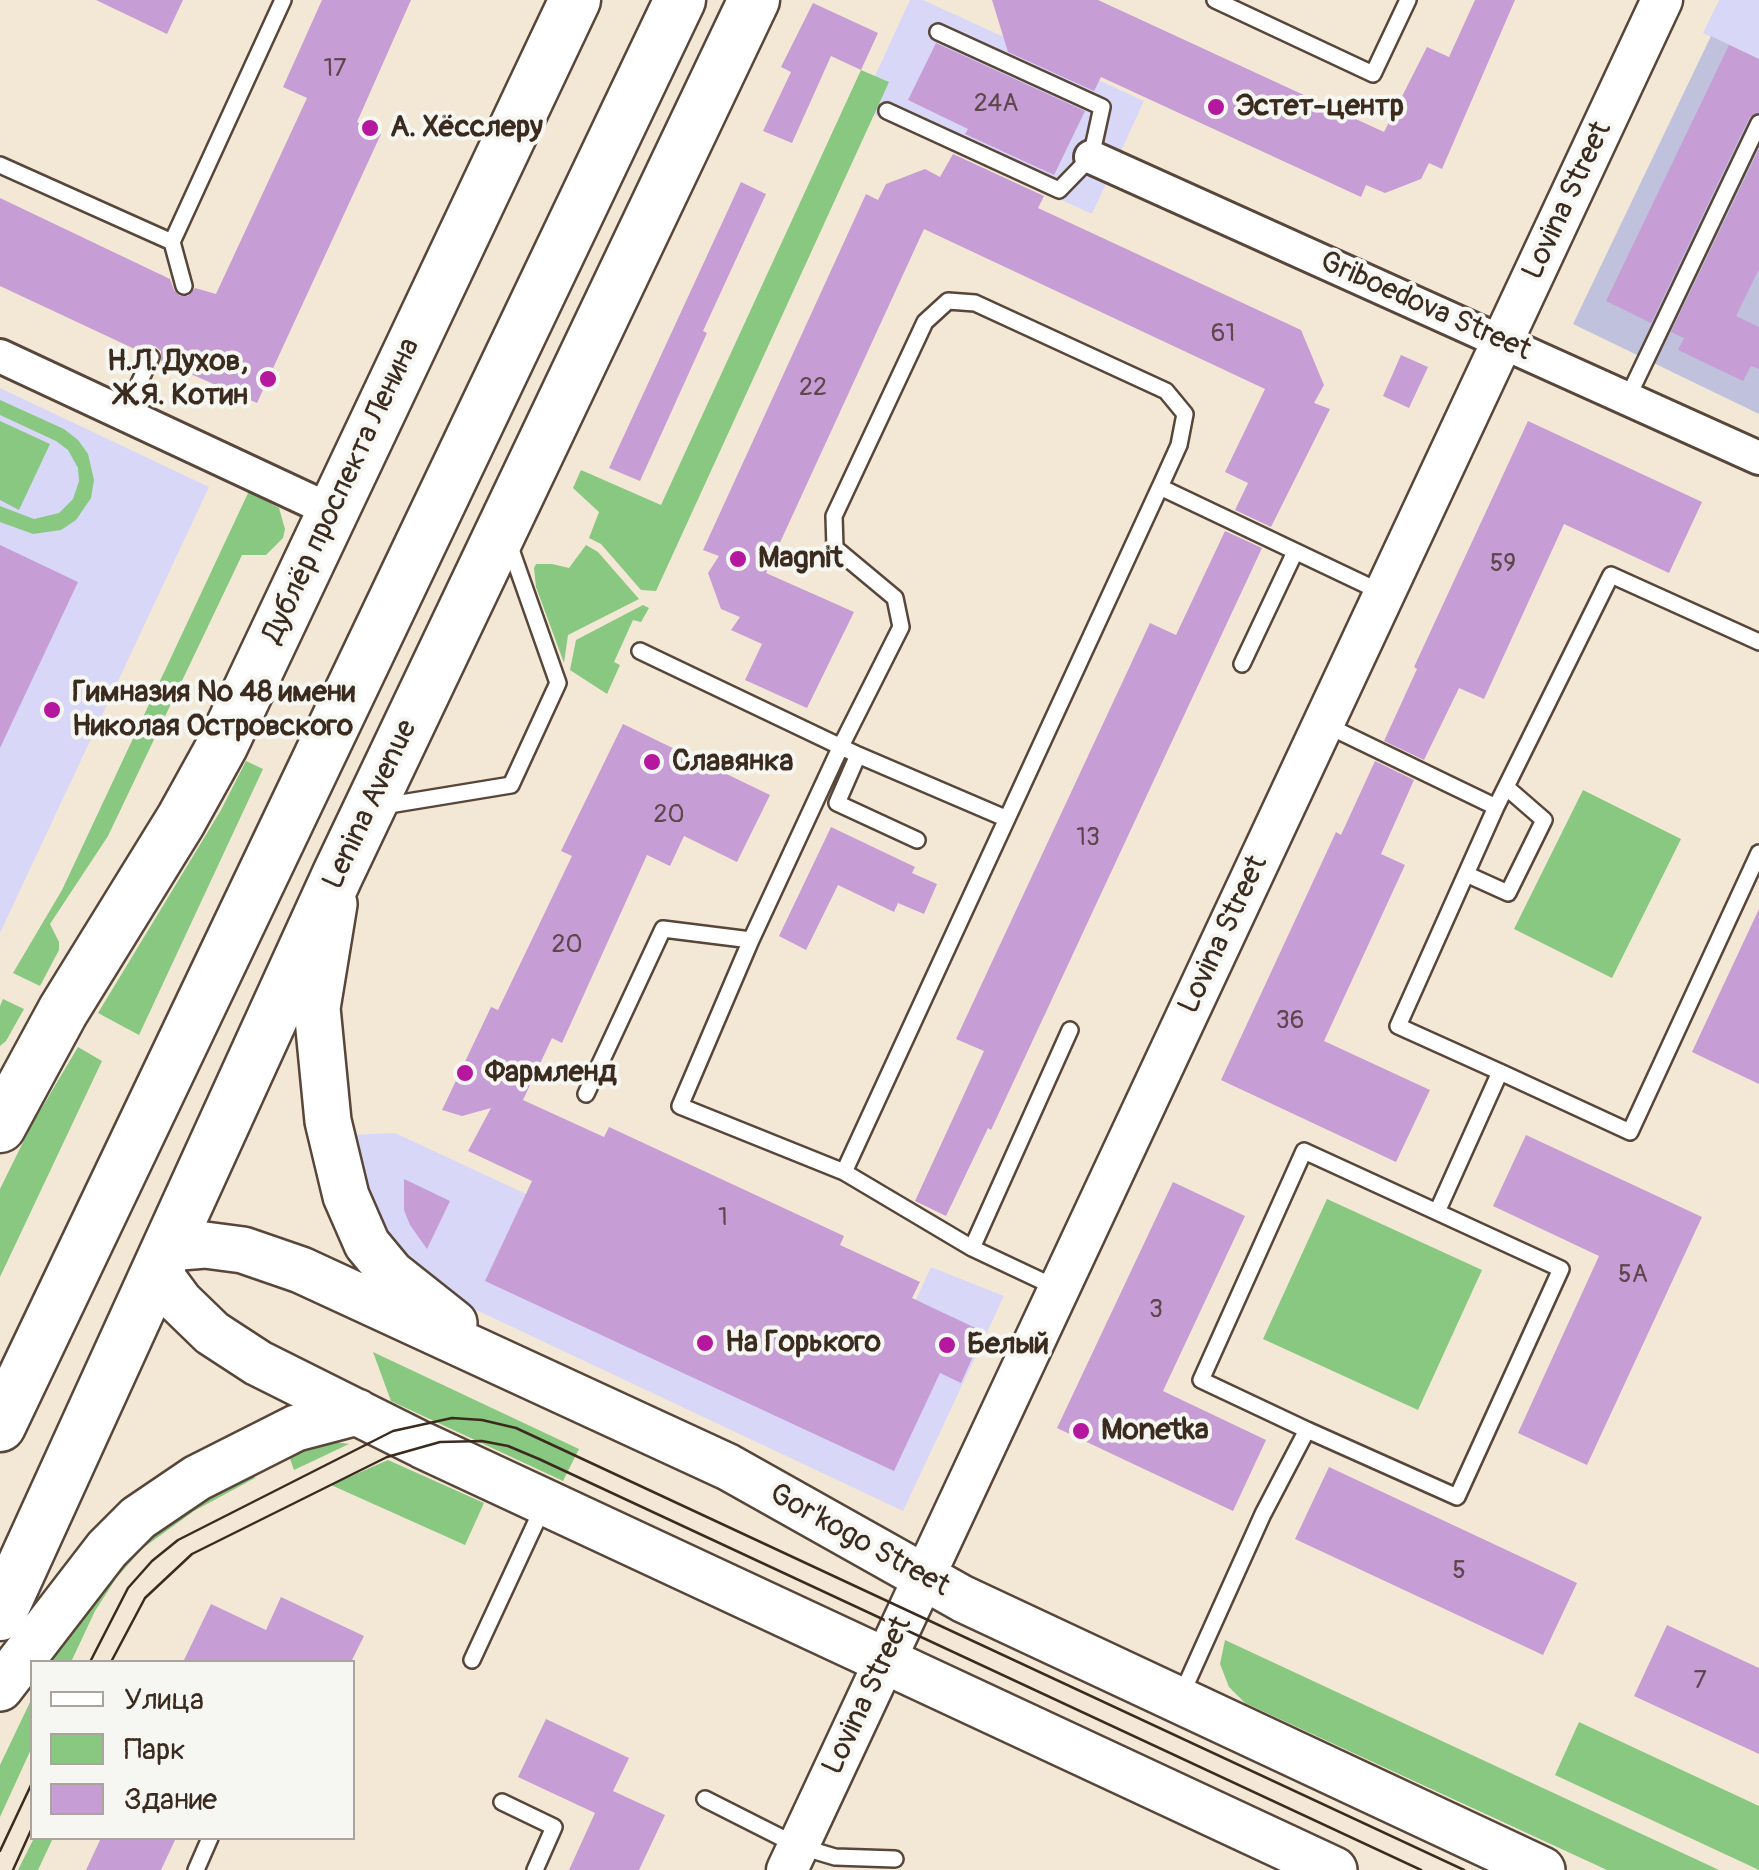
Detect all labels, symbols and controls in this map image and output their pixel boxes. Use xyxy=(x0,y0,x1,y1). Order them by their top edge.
house number: 17 xyxy=(324,55,346,85)
place label: Эстет-центр xyxy=(1236,89,1404,125)
house number: 24А xyxy=(974,90,1018,120)
marker: Эстет-центр xyxy=(1205,96,1227,118)
place label: А. Хёсслеру xyxy=(390,110,543,146)
street label: Lovina Street xyxy=(1516,116,1620,286)
marker: А. Хёсслеру xyxy=(359,117,381,139)
street label: Griboedova Street xyxy=(1314,244,1536,370)
house number: 61 xyxy=(1211,320,1235,350)
street label: Дублёр проспекта Ленина xyxy=(255,333,429,649)
place label: Н.Л. Духов, Ж.Я. Котин xyxy=(107,344,248,414)
marker: Н.Л. Духов, Ж.Я. Котин xyxy=(257,368,279,390)
house number: 22 xyxy=(799,374,827,404)
place label: Magnit xyxy=(758,541,843,577)
marker: Magnit xyxy=(727,548,749,570)
house number: 59 xyxy=(1490,550,1516,580)
place label: Гимназия № 48 имени Николая Островского xyxy=(72,675,355,746)
marker: Гимназия № 48 имени Николая Островского xyxy=(41,699,63,721)
street label: Lenina Avenue xyxy=(316,715,426,895)
place label: Славянка xyxy=(672,744,793,780)
marker: Славянка xyxy=(641,751,663,773)
house number: 20 xyxy=(653,801,685,831)
house number: 13 xyxy=(1076,824,1100,854)
street label: Lovina Street xyxy=(1172,850,1276,1020)
house number: 20 xyxy=(551,931,583,961)
house number: 36 xyxy=(1276,1007,1304,1037)
place label: Фармленд xyxy=(485,1055,617,1091)
marker: Фармленд xyxy=(454,1062,476,1084)
house number: 1 xyxy=(718,1204,728,1234)
house number: 5А xyxy=(1618,1261,1648,1291)
house number: 3 xyxy=(1149,1296,1163,1326)
place label: На Горького xyxy=(725,1325,881,1361)
place label: Белый xyxy=(967,1327,1049,1363)
marker: На Горького xyxy=(694,1332,716,1354)
marker: Белый xyxy=(936,1334,958,1356)
place label: Monetka xyxy=(1101,1413,1209,1449)
marker: Monetka xyxy=(1070,1420,1092,1442)
street label: Gor'kogo Street xyxy=(763,1477,955,1605)
house number: 5 xyxy=(1452,1557,1466,1587)
street label: Lovina Street xyxy=(816,1611,920,1781)
legend xyxy=(30,1660,355,1840)
house number: 7 xyxy=(1693,1667,1707,1697)
text: Улица xyxy=(124,1681,204,1718)
text: Парк xyxy=(124,1731,186,1768)
text: Здание xyxy=(124,1781,217,1818)

